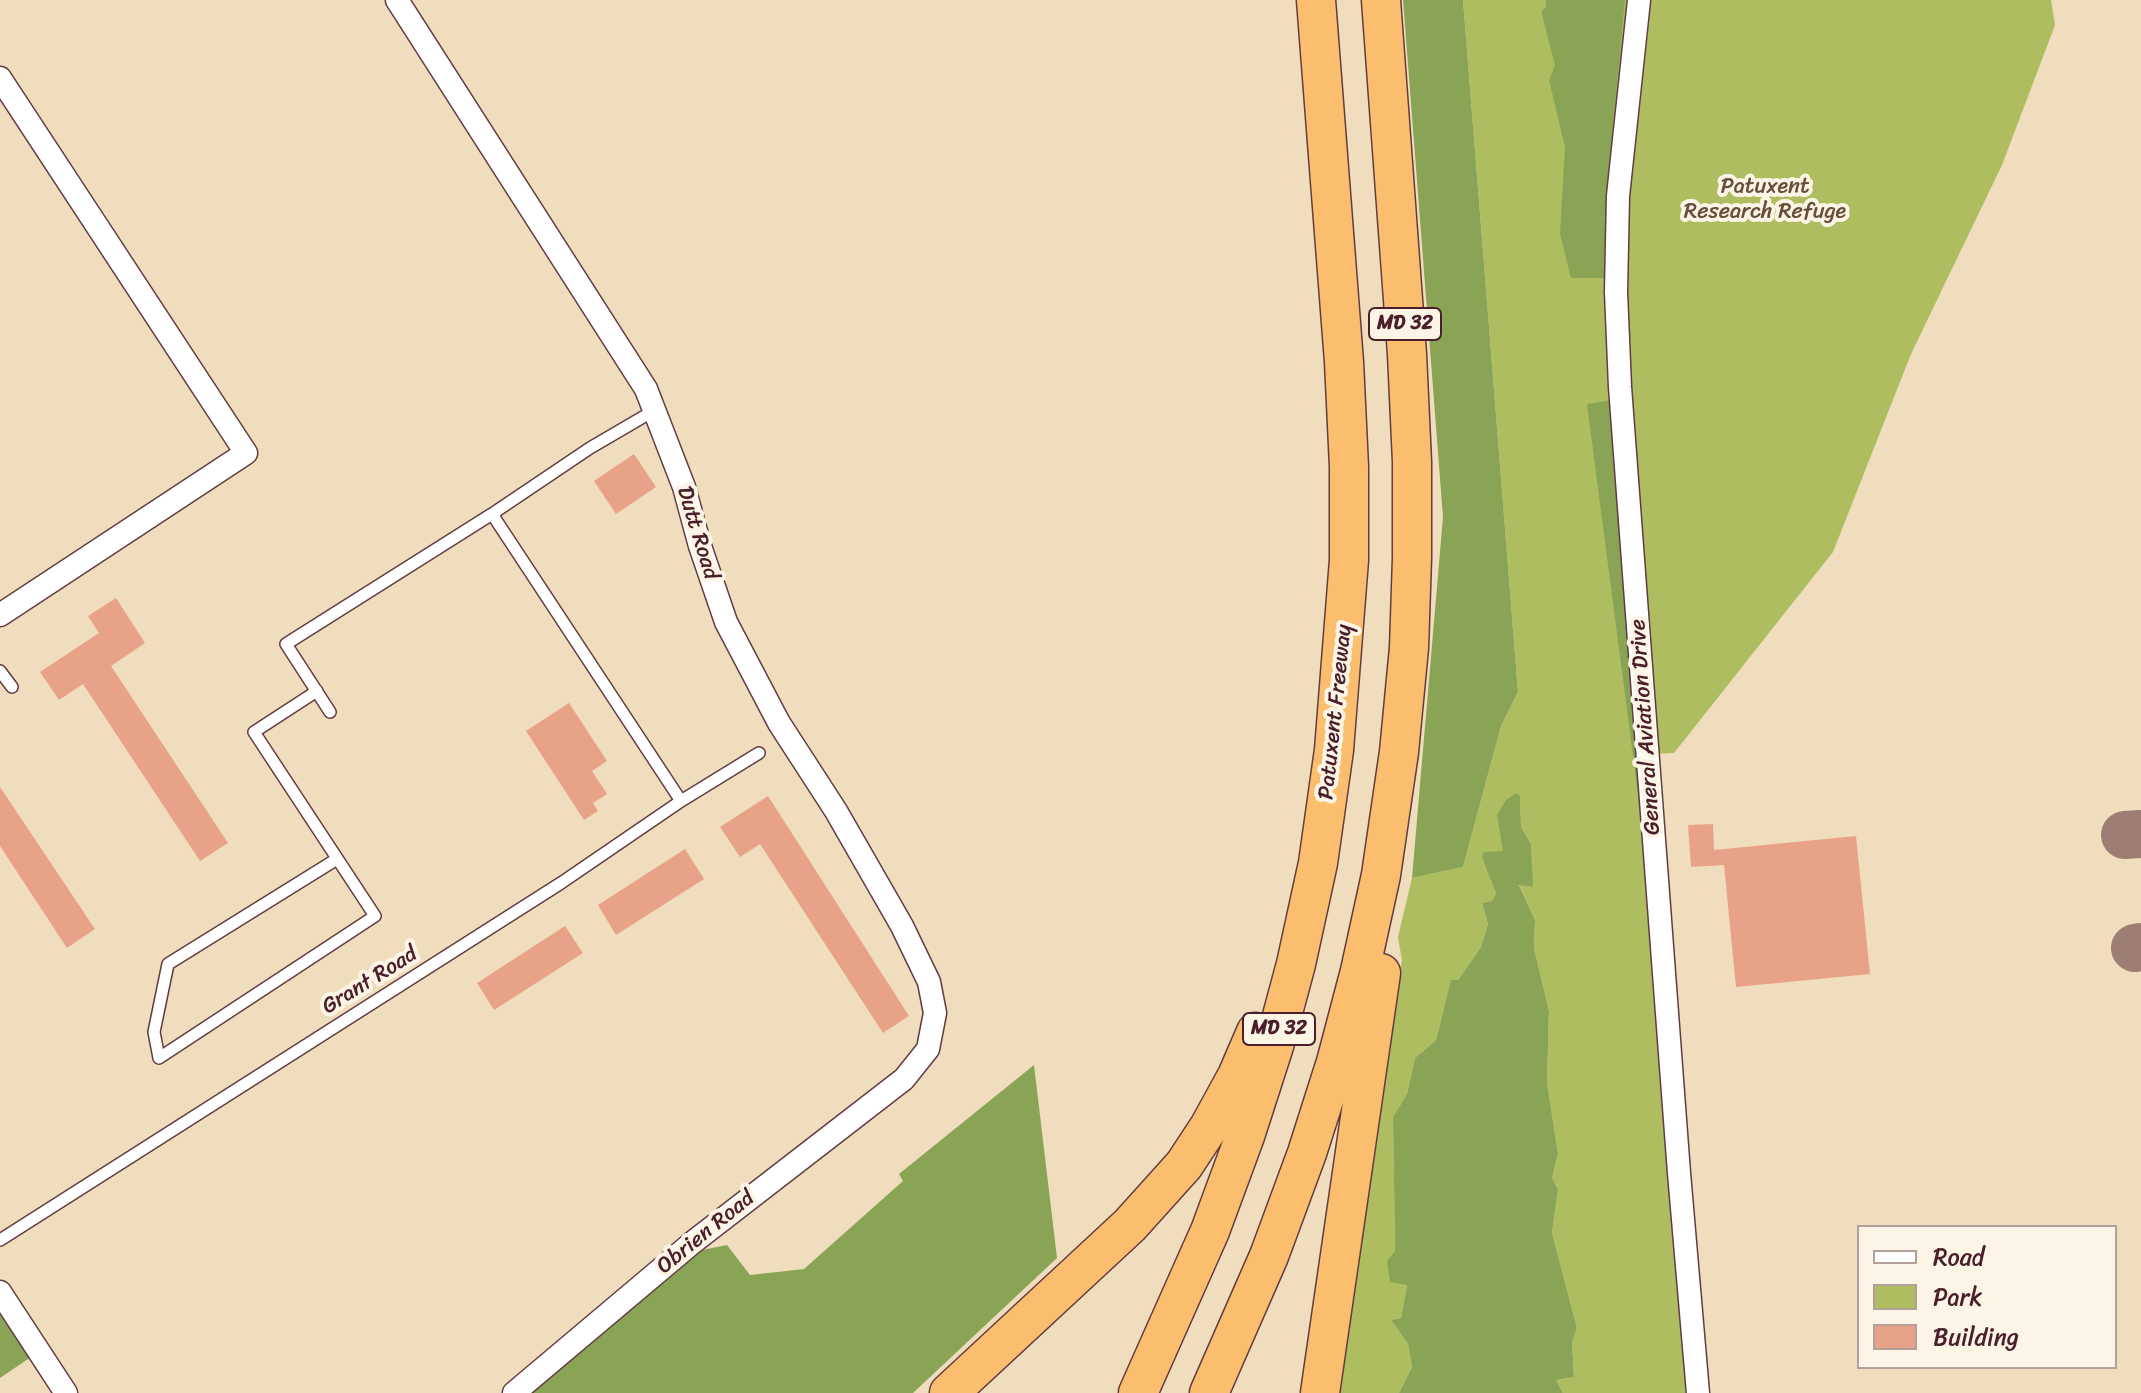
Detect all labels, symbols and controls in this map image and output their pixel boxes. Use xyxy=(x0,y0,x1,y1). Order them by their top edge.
park label: Patuxent Research Refuge xyxy=(1684,174,1846,226)
road number: MD 32 xyxy=(1369,308,1441,340)
street label: Dutt Road xyxy=(670,483,724,583)
street label: General Aviation Drive xyxy=(1625,618,1667,836)
street label: Patuxent Freeway xyxy=(1314,623,1358,801)
street label: Grant Road xyxy=(317,941,423,1021)
road number: MD 32 xyxy=(1243,1013,1315,1045)
street label: Obrien Road xyxy=(652,1186,760,1280)
legend xyxy=(1857,1225,2117,1369)
text: Road xyxy=(1933,1236,1984,1278)
text: Park xyxy=(1933,1276,1982,1318)
text: Building xyxy=(1933,1316,2019,1358)

